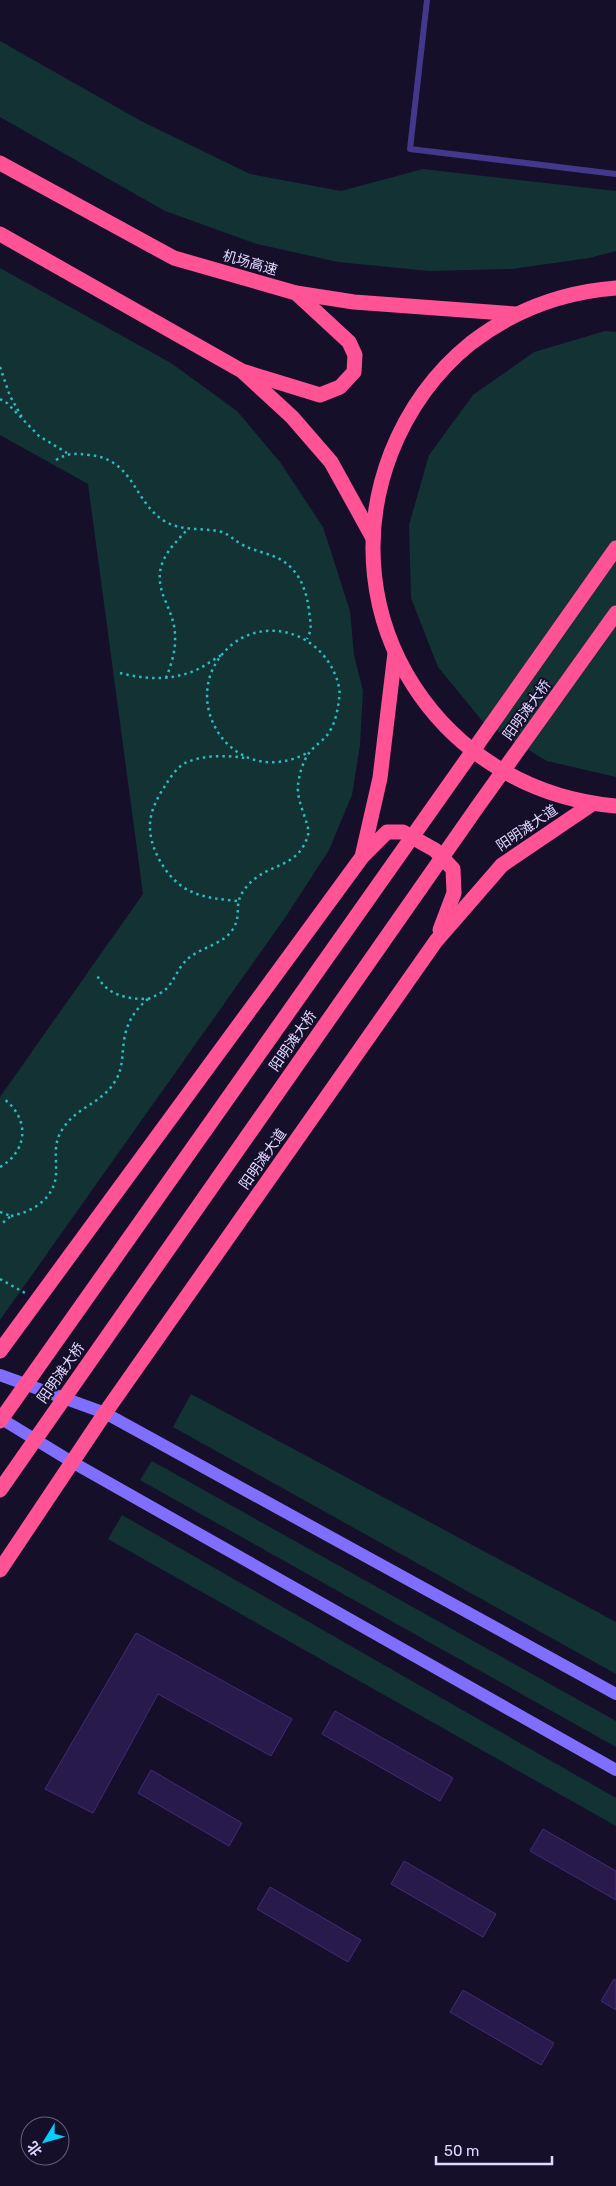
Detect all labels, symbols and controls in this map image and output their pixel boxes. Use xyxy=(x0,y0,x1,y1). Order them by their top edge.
street label: 机场高速 xyxy=(221,247,279,279)
street label: 阳明滩大桥 xyxy=(500,677,554,743)
street label: 阳明滩大道 xyxy=(493,801,561,855)
street label: 阳明滩大桥 xyxy=(266,1007,320,1075)
street label: 阳明滩大道 xyxy=(236,1125,290,1193)
street label: 阳明滩大桥 xyxy=(34,1339,88,1407)
north arrow xyxy=(20,2116,70,2166)
scale bar xyxy=(436,2134,552,2166)
text: 北 xyxy=(24,2138,46,2159)
text: 50 m xyxy=(444,2142,479,2160)

